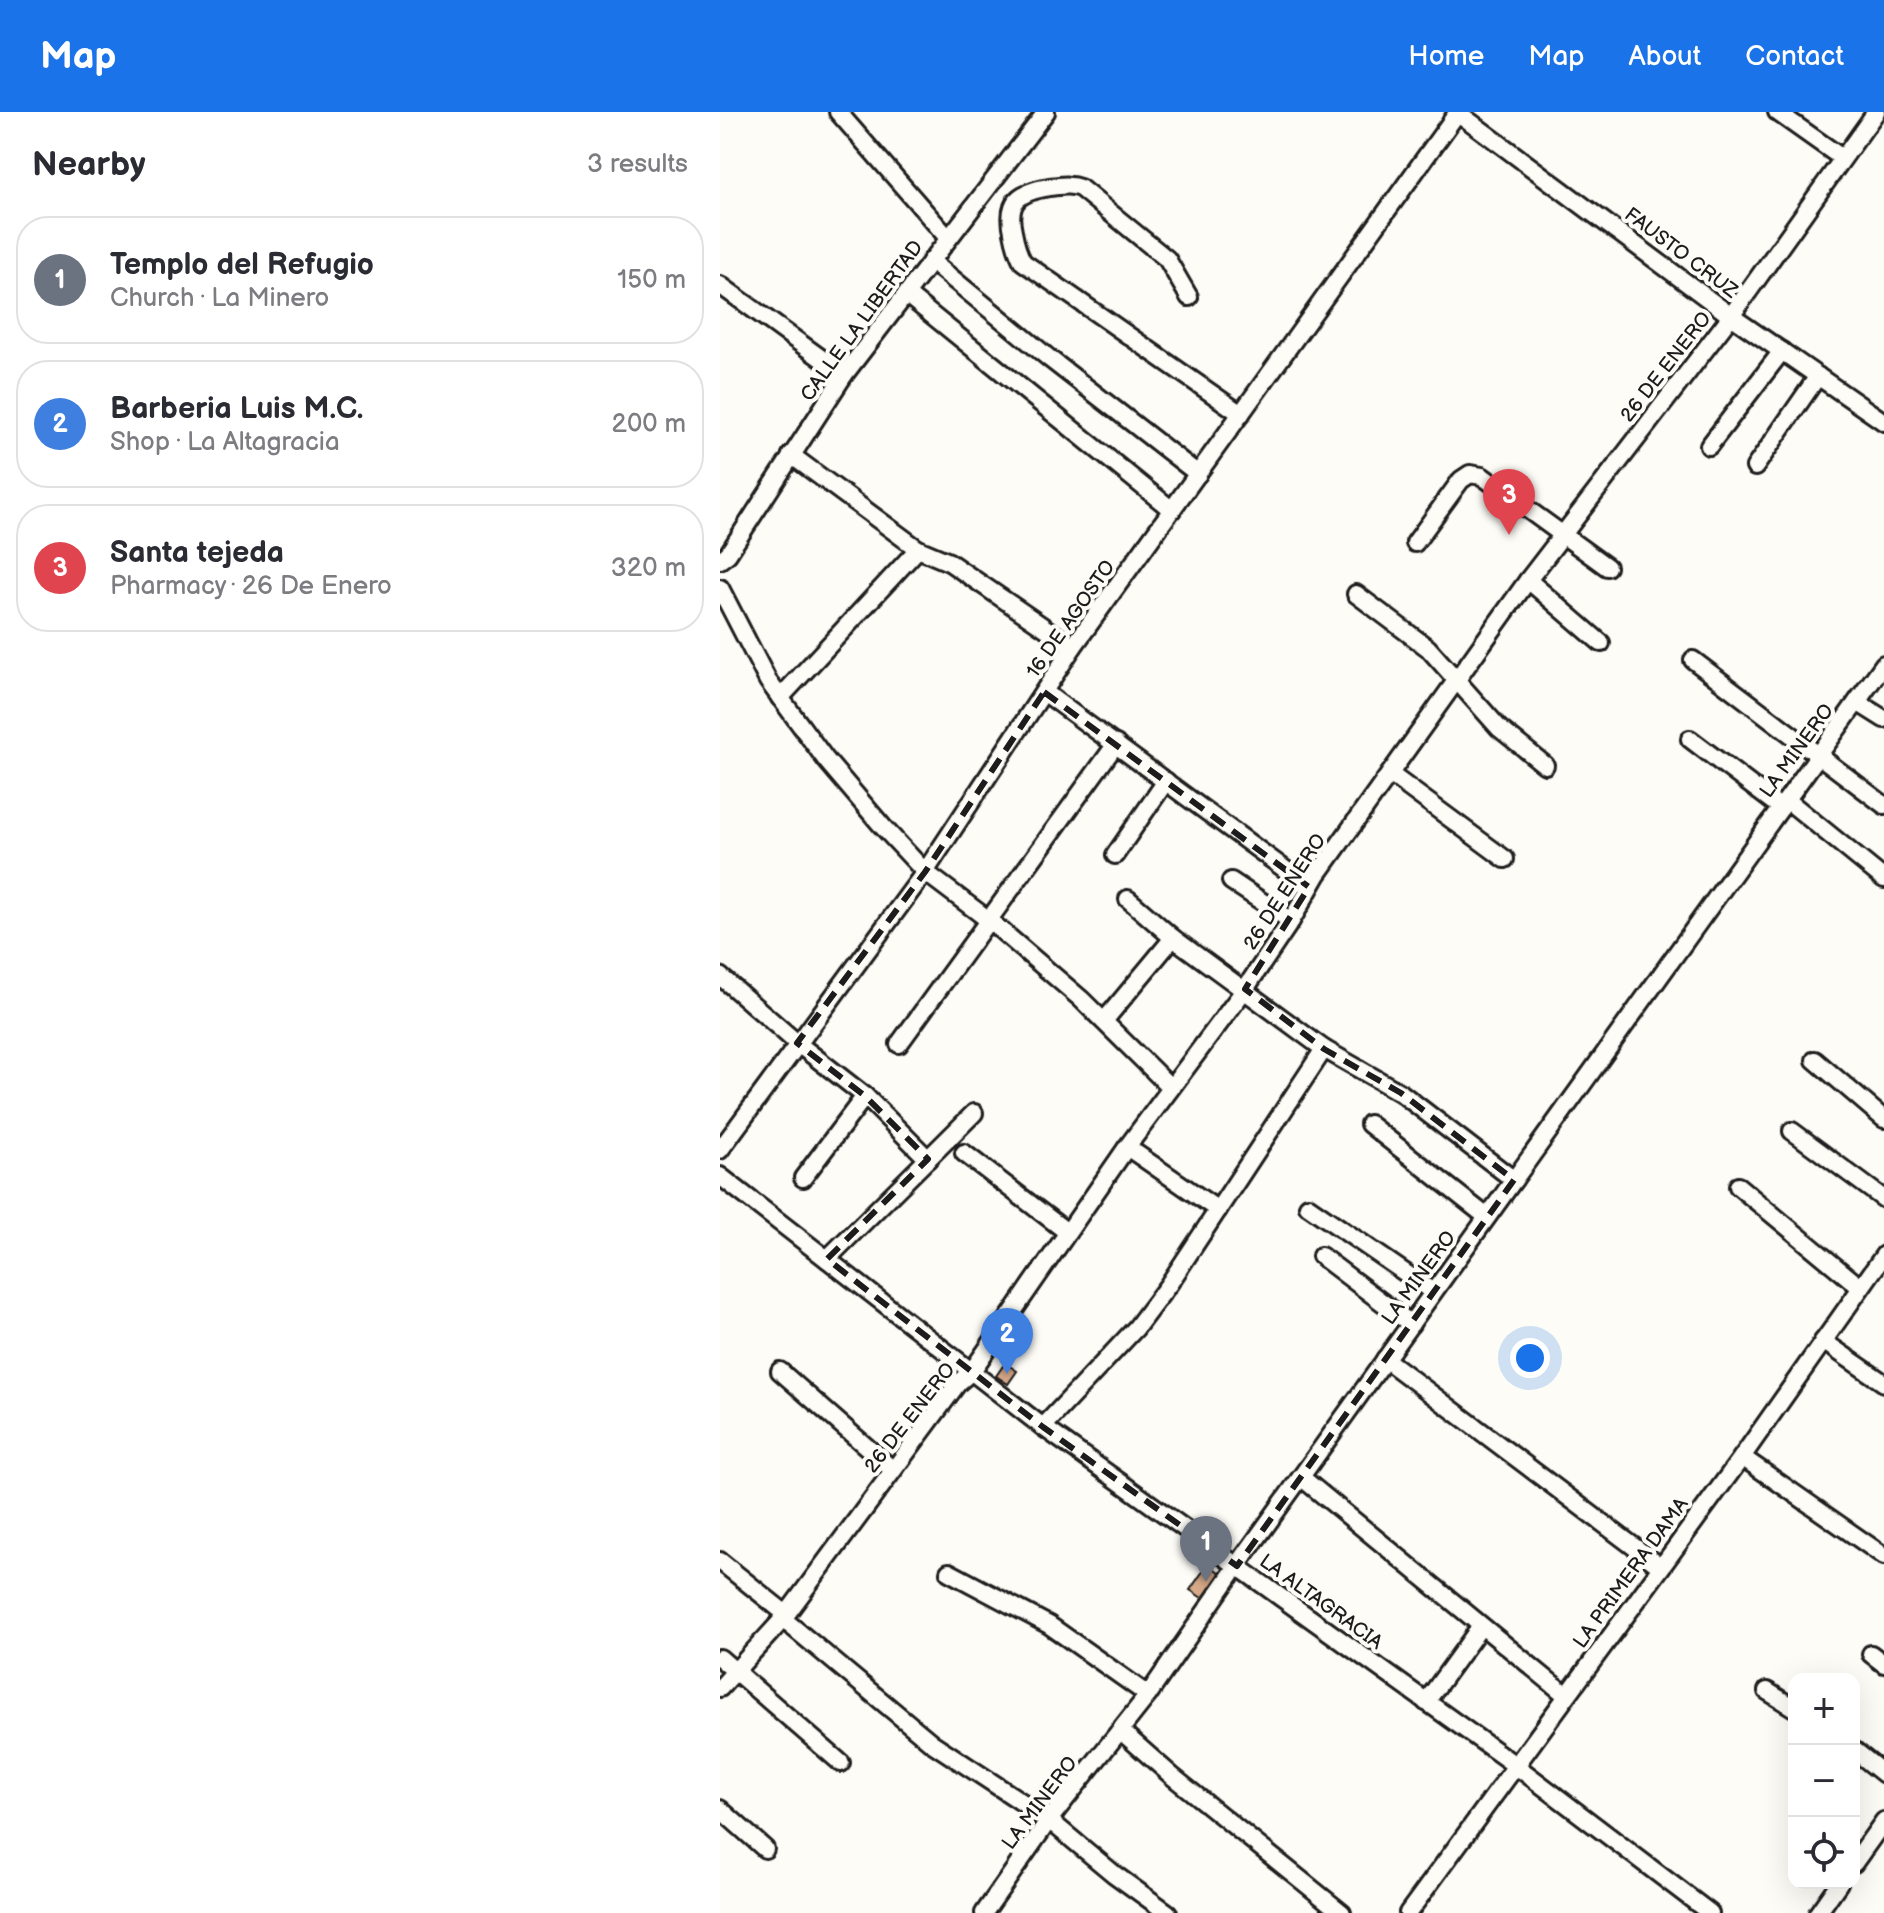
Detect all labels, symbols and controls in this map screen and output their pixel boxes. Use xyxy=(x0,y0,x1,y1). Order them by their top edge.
text: Map xyxy=(40,34,116,79)
text: Home xyxy=(1408,40,1484,73)
text: Map xyxy=(1528,40,1585,73)
text: About xyxy=(1629,40,1701,73)
text: Contact xyxy=(1745,40,1844,73)
text: Nearby xyxy=(32,144,146,185)
text: 3 results xyxy=(587,149,688,180)
street label: FAUSTO CRUZ xyxy=(1620,203,1743,304)
street label: CALLE LA LIBERTAD xyxy=(796,236,928,406)
text: Templo del Refugio xyxy=(110,247,374,283)
text: 1 xyxy=(55,265,65,296)
text: 150 m xyxy=(617,265,686,296)
text: Church · La Minero xyxy=(110,283,329,314)
street label: 26 DE ENERO xyxy=(1615,307,1717,427)
text: Barberia Luis M.C. xyxy=(110,391,363,427)
text: 2 xyxy=(52,409,68,440)
text: 200 m xyxy=(612,409,686,440)
text: Shop · La Altagracia xyxy=(110,427,340,458)
pin: 3 xyxy=(1483,469,1535,535)
text: Santa tejeda xyxy=(110,535,284,571)
text: 3 xyxy=(52,553,68,584)
text: 320 m xyxy=(611,553,686,584)
street label: 16 DE AGOSTO xyxy=(1022,556,1120,682)
text: Pharmacy · 26 De Enero xyxy=(110,571,392,602)
street label: LA MINERO xyxy=(1755,699,1839,803)
street label: 26 DE ENERO xyxy=(1239,830,1331,954)
street label: LA MINERO xyxy=(1377,1226,1461,1330)
pin: 2 xyxy=(981,1308,1033,1374)
your location xyxy=(1510,1338,1550,1378)
street label: 26 DE ENERO xyxy=(859,1358,961,1478)
street label: LA PRIMERA DAMA xyxy=(1568,1492,1694,1653)
pin: 1 xyxy=(1180,1516,1232,1582)
street label: LA ALTAGRACIA xyxy=(1255,1549,1388,1655)
map controls xyxy=(1788,1673,1860,1889)
button: + xyxy=(1788,1673,1860,1745)
button: − xyxy=(1788,1745,1860,1817)
street label: LA MINERO xyxy=(997,1752,1083,1854)
button: locate xyxy=(1788,1817,1860,1889)

